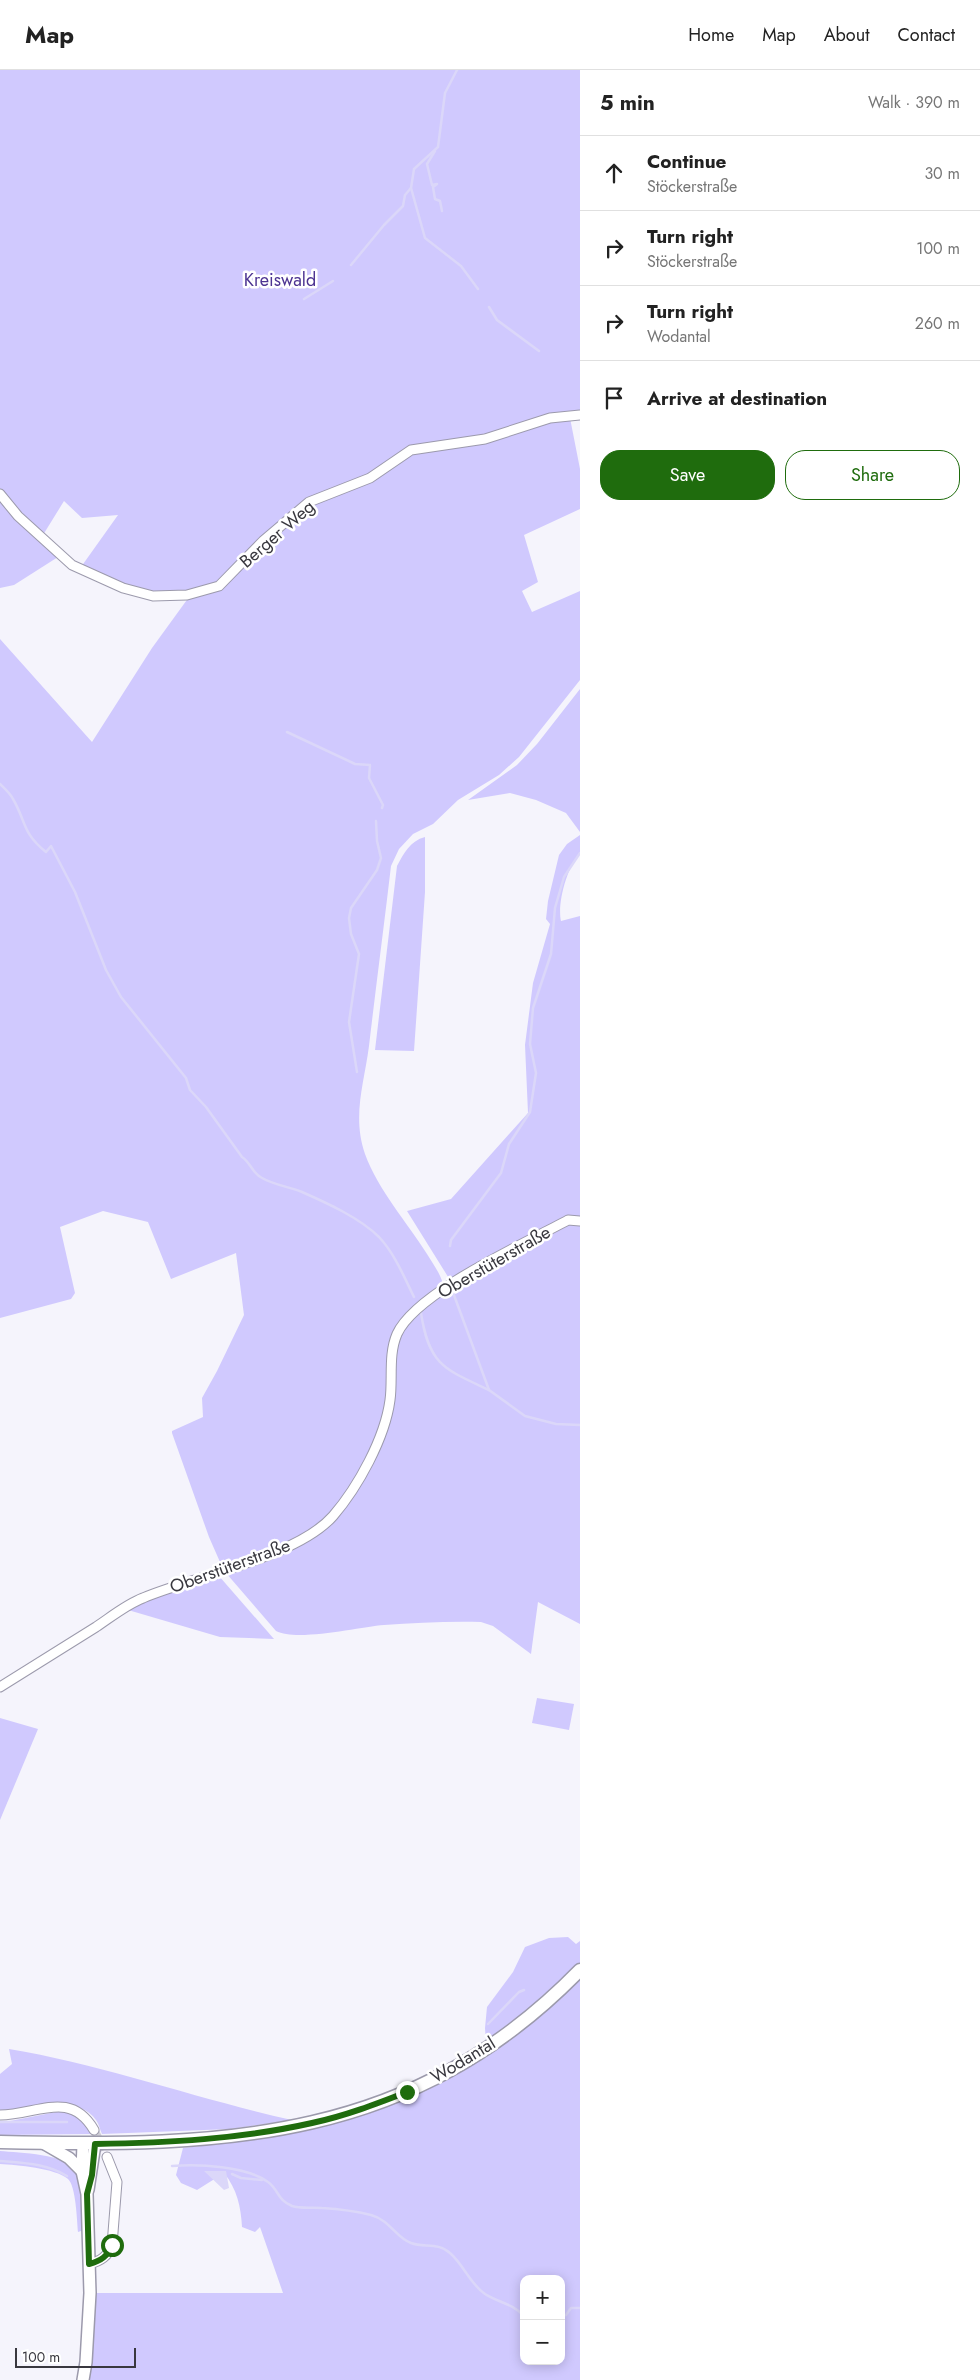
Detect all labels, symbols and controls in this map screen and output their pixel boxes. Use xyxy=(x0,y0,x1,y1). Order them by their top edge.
text: Map xyxy=(25,17,74,52)
text: Home xyxy=(688,22,734,48)
text: Map xyxy=(762,22,796,48)
text: About xyxy=(824,22,869,48)
text: Contact xyxy=(897,22,955,48)
text: 5 min xyxy=(600,88,655,118)
text: Walk · 390 m xyxy=(868,91,960,114)
text: Continue xyxy=(647,148,726,175)
icon: ahead xyxy=(600,159,628,187)
text: 30 m xyxy=(924,162,960,185)
text: Stöckerstraße xyxy=(647,175,737,198)
text: Turn right xyxy=(647,223,733,250)
icon: right xyxy=(600,234,628,262)
text: 100 m xyxy=(916,237,960,260)
text: Stöckerstraße xyxy=(647,250,737,273)
park label: Kreiswald xyxy=(244,267,316,293)
text: Turn right xyxy=(647,298,733,325)
icon: right xyxy=(600,309,628,337)
text: 260 m xyxy=(915,312,960,335)
text: Wodantal xyxy=(647,325,711,348)
icon: arrive xyxy=(600,384,628,412)
text: Arrive at destination xyxy=(647,385,827,412)
button: Save xyxy=(600,450,775,500)
button: Share xyxy=(785,450,960,500)
street label: Berger Weg xyxy=(234,494,320,574)
street label: Oberstüterstraße xyxy=(433,1219,555,1305)
street label: Oberstüterstraße xyxy=(166,1532,294,1600)
street label: Wodantal xyxy=(426,2030,500,2090)
route end xyxy=(396,2081,419,2104)
route start xyxy=(101,2234,124,2257)
map controls xyxy=(520,2275,565,2365)
button: + xyxy=(520,2275,565,2320)
button: − xyxy=(520,2320,565,2365)
scale bar xyxy=(15,2345,136,2368)
text: 100 m xyxy=(22,2347,60,2367)

